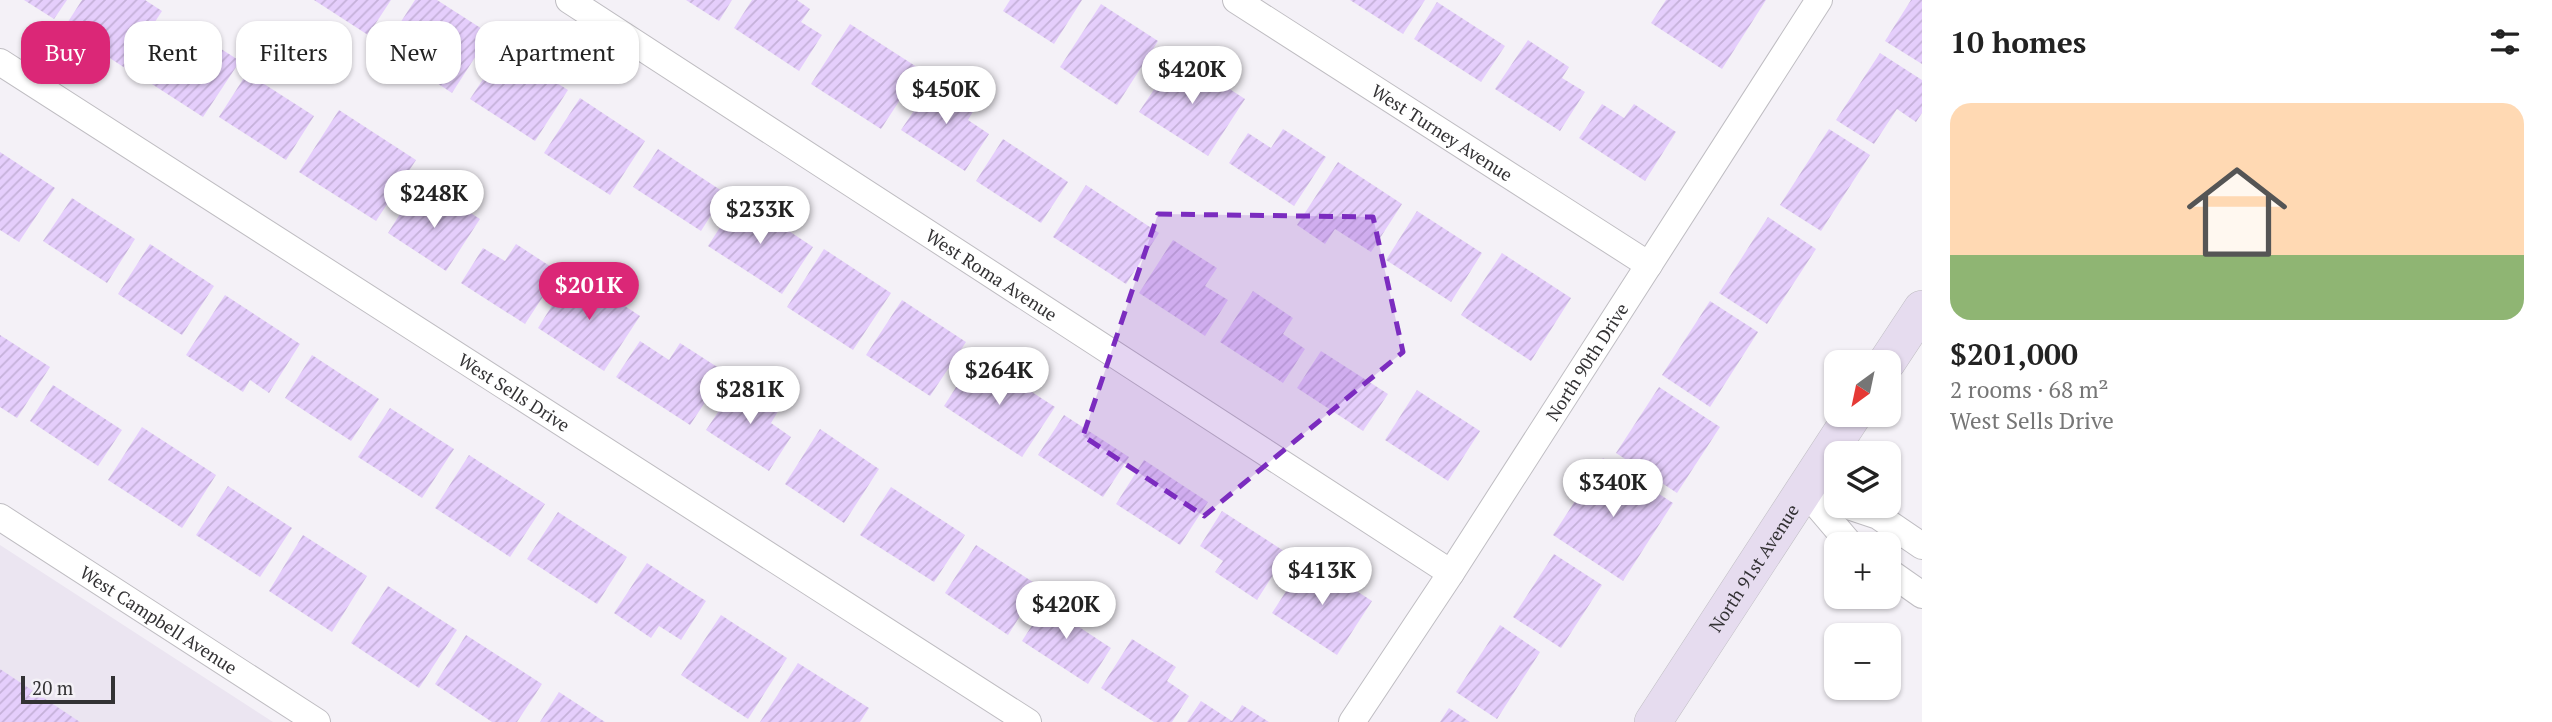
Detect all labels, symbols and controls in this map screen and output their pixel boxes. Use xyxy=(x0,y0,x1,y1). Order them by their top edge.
chip: Buy xyxy=(21,21,110,84)
chip: Rent xyxy=(124,21,222,84)
chip: Filters xyxy=(236,21,352,84)
chip: New xyxy=(366,21,461,84)
chip: Apartment xyxy=(475,21,639,84)
text: 10 homes xyxy=(1950,22,2086,62)
icon: filters xyxy=(2486,23,2524,61)
pin: $420K xyxy=(1143,46,1241,106)
text: $420K xyxy=(1158,53,1226,84)
pin: $450K xyxy=(897,66,995,126)
text: $450K xyxy=(912,73,980,104)
street label: West Turney Avenue xyxy=(1367,78,1517,186)
icon: home xyxy=(2174,149,2300,275)
pin: $248K xyxy=(385,170,483,230)
text: $248K xyxy=(400,177,468,208)
pin: $233K xyxy=(711,187,809,246)
text: $233K xyxy=(726,193,794,224)
street label: West Roma Avenue xyxy=(921,223,1062,326)
pin: $201K xyxy=(540,262,638,322)
text: $201K xyxy=(555,269,623,300)
street label: North 90th Drive xyxy=(1540,298,1633,425)
text: $201,000 xyxy=(1950,334,2078,374)
street label: West Sells Drive xyxy=(454,347,575,437)
pin: $264K xyxy=(950,348,1048,407)
north arrow xyxy=(1824,350,1900,427)
map controls xyxy=(1824,350,1901,700)
text: $264K xyxy=(965,354,1033,385)
pin: $281K xyxy=(701,366,799,426)
text: $281K xyxy=(716,373,784,404)
text: 2 rooms · 68 m² xyxy=(1950,374,2109,405)
text: West Sells Drive xyxy=(1950,405,2114,436)
button: layers xyxy=(1824,441,1901,518)
pin: $340K xyxy=(1564,460,1662,519)
text: $340K xyxy=(1579,466,1647,497)
street label: North 91st Avenue xyxy=(1703,499,1804,637)
button: + xyxy=(1824,532,1901,609)
pin: $413K xyxy=(1273,548,1371,607)
text: $413K xyxy=(1288,554,1356,585)
street label: West Campbell Avenue xyxy=(75,560,242,679)
pin: $420K xyxy=(1017,582,1115,641)
text: $420K xyxy=(1032,588,1100,619)
button: − xyxy=(1824,623,1901,700)
scale bar xyxy=(21,673,116,705)
text: 20 m xyxy=(32,675,73,700)

